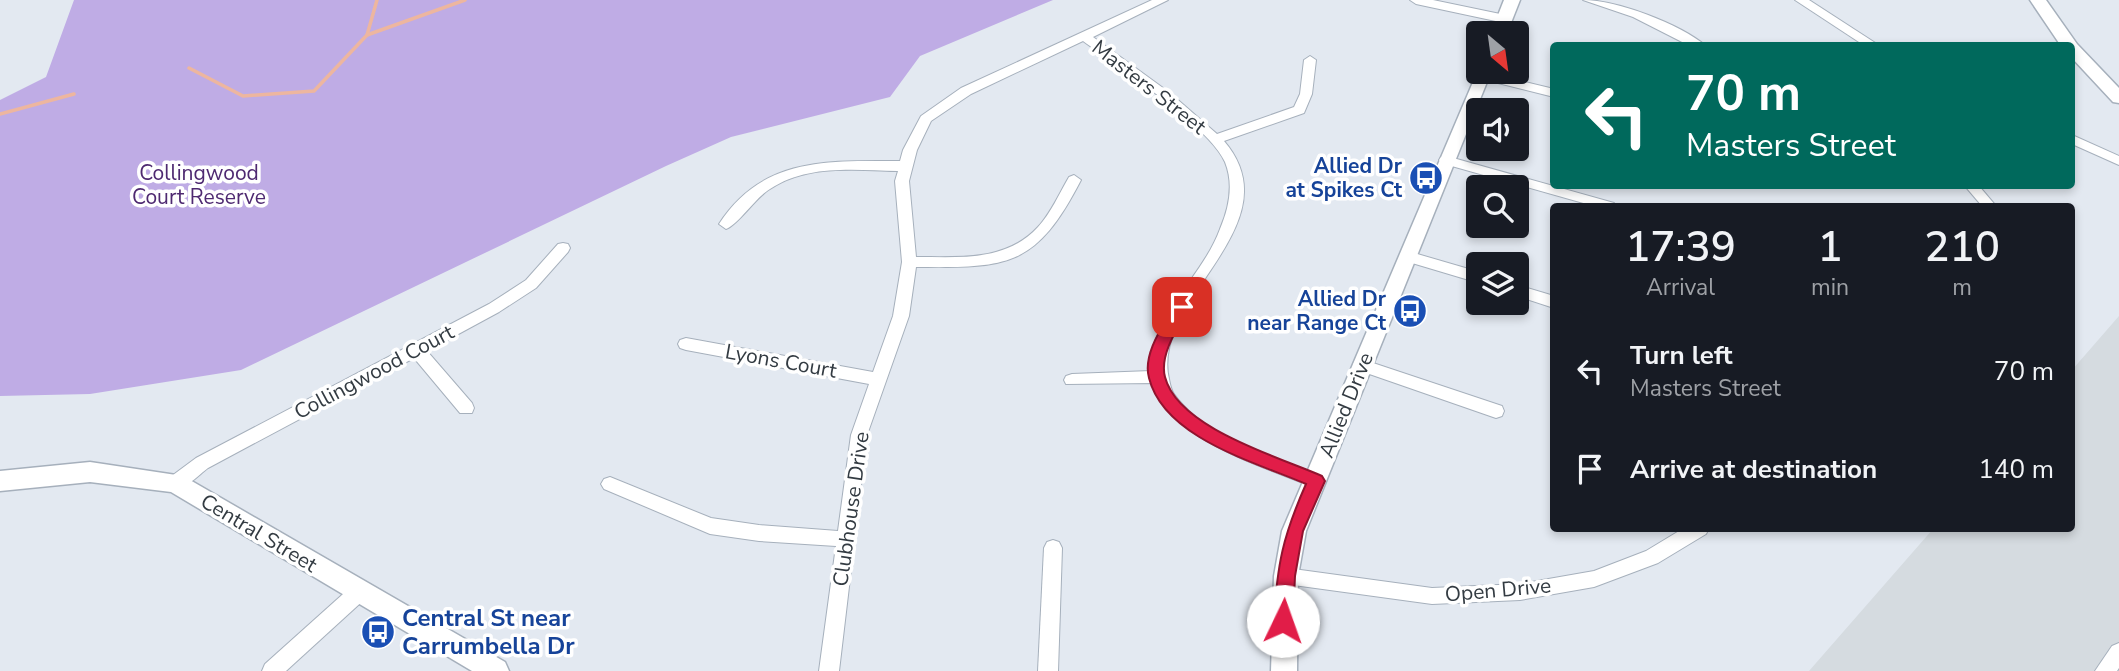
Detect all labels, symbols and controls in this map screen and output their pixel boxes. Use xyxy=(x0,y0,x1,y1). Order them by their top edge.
north arrow xyxy=(1466,21,1530,84)
map controls xyxy=(1466,21,1529,315)
street label: Masters Street xyxy=(1086,34,1212,141)
text: 70 m xyxy=(1686,60,1801,127)
icon: left xyxy=(1571,70,1662,161)
button: sound xyxy=(1466,98,1529,161)
text: Masters Street xyxy=(1686,124,1896,167)
place label: Allied Dr at Spikes Ct xyxy=(1285,152,1403,204)
park label: Collingwood Court Reserve xyxy=(132,159,266,211)
bus stop icon: Allied Dr at Spikes Ct xyxy=(1407,159,1445,197)
button: search xyxy=(1466,175,1529,238)
text: 17:39 xyxy=(1625,219,1736,276)
text: 1 xyxy=(1817,219,1843,276)
text: 210 xyxy=(1924,219,2000,276)
button: layers xyxy=(1466,252,1529,315)
text: Arrival xyxy=(1646,272,1715,303)
text: min xyxy=(1811,272,1849,303)
text: m xyxy=(1952,272,1972,303)
pin xyxy=(1152,277,1212,337)
place label: Allied Dr near Range Ct xyxy=(1247,285,1387,337)
icon: arrive xyxy=(1163,288,1201,326)
bus stop icon: Allied Dr near Range Ct xyxy=(1391,292,1429,330)
street label: Collingwood Court xyxy=(289,318,459,426)
street label: Lyons Court xyxy=(723,337,839,385)
text: Turn left xyxy=(1630,338,1733,373)
street label: Allied Drive xyxy=(1312,348,1380,462)
icon: left xyxy=(1571,352,1609,390)
text: 70 m xyxy=(1994,354,2054,389)
text: Masters Street xyxy=(1630,373,1781,404)
street label: Clubhouse Drive xyxy=(826,430,876,588)
icon: arrive xyxy=(1571,450,1609,488)
text: Arrive at destination xyxy=(1630,452,1877,487)
text: 140 m xyxy=(1978,452,2054,487)
street label: Central Street xyxy=(196,487,323,579)
street label: Open Drive xyxy=(1444,571,1552,609)
position arrow xyxy=(1246,584,1320,658)
place label: Central St near Carrumbella Dr xyxy=(402,602,575,662)
bus stop icon: Central St near Carrumbella Dr xyxy=(359,613,397,651)

